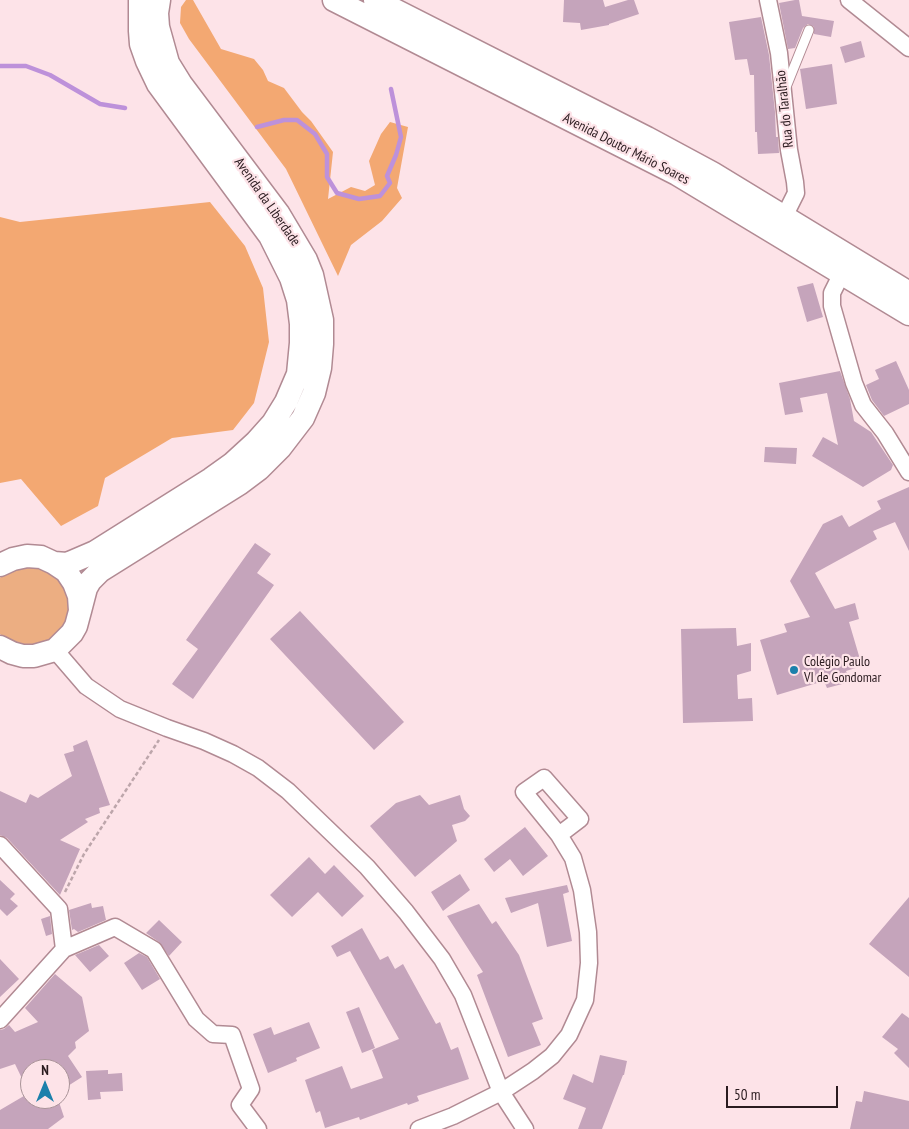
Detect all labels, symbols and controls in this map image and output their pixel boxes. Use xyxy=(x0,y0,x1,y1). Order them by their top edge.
street label: Rua do Taralhão xyxy=(773,70,797,148)
street label: Avenida Doutor Mário Soares xyxy=(560,110,692,188)
street label: Avenida da Liberdade xyxy=(230,155,304,249)
place label: Colégio Paulo VI de Gondomar xyxy=(804,654,881,686)
marker: Colégio Paulo VI de Gondomar xyxy=(788,664,800,676)
north arrow xyxy=(20,1059,70,1109)
text: N xyxy=(41,1061,49,1079)
scale bar xyxy=(729,1076,842,1108)
text: 50 m xyxy=(734,1085,760,1104)

